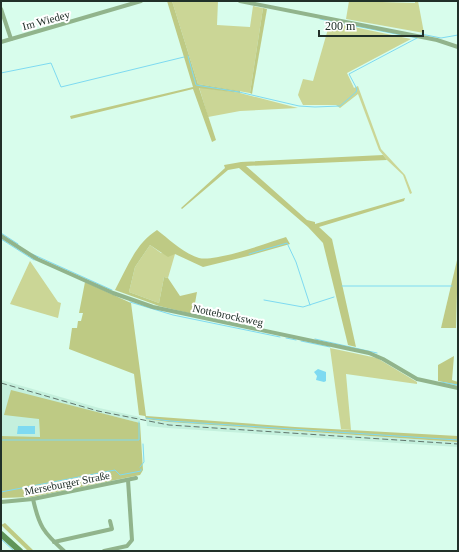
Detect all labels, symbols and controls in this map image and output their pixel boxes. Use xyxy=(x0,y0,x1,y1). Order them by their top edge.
street label: Im Wiedey xyxy=(21,8,71,32)
scale bar xyxy=(319,12,423,38)
text: 200 m xyxy=(325,19,356,33)
street label: Nottebrocksweg xyxy=(191,302,265,328)
street label: Merseburger Straße xyxy=(23,469,111,497)

